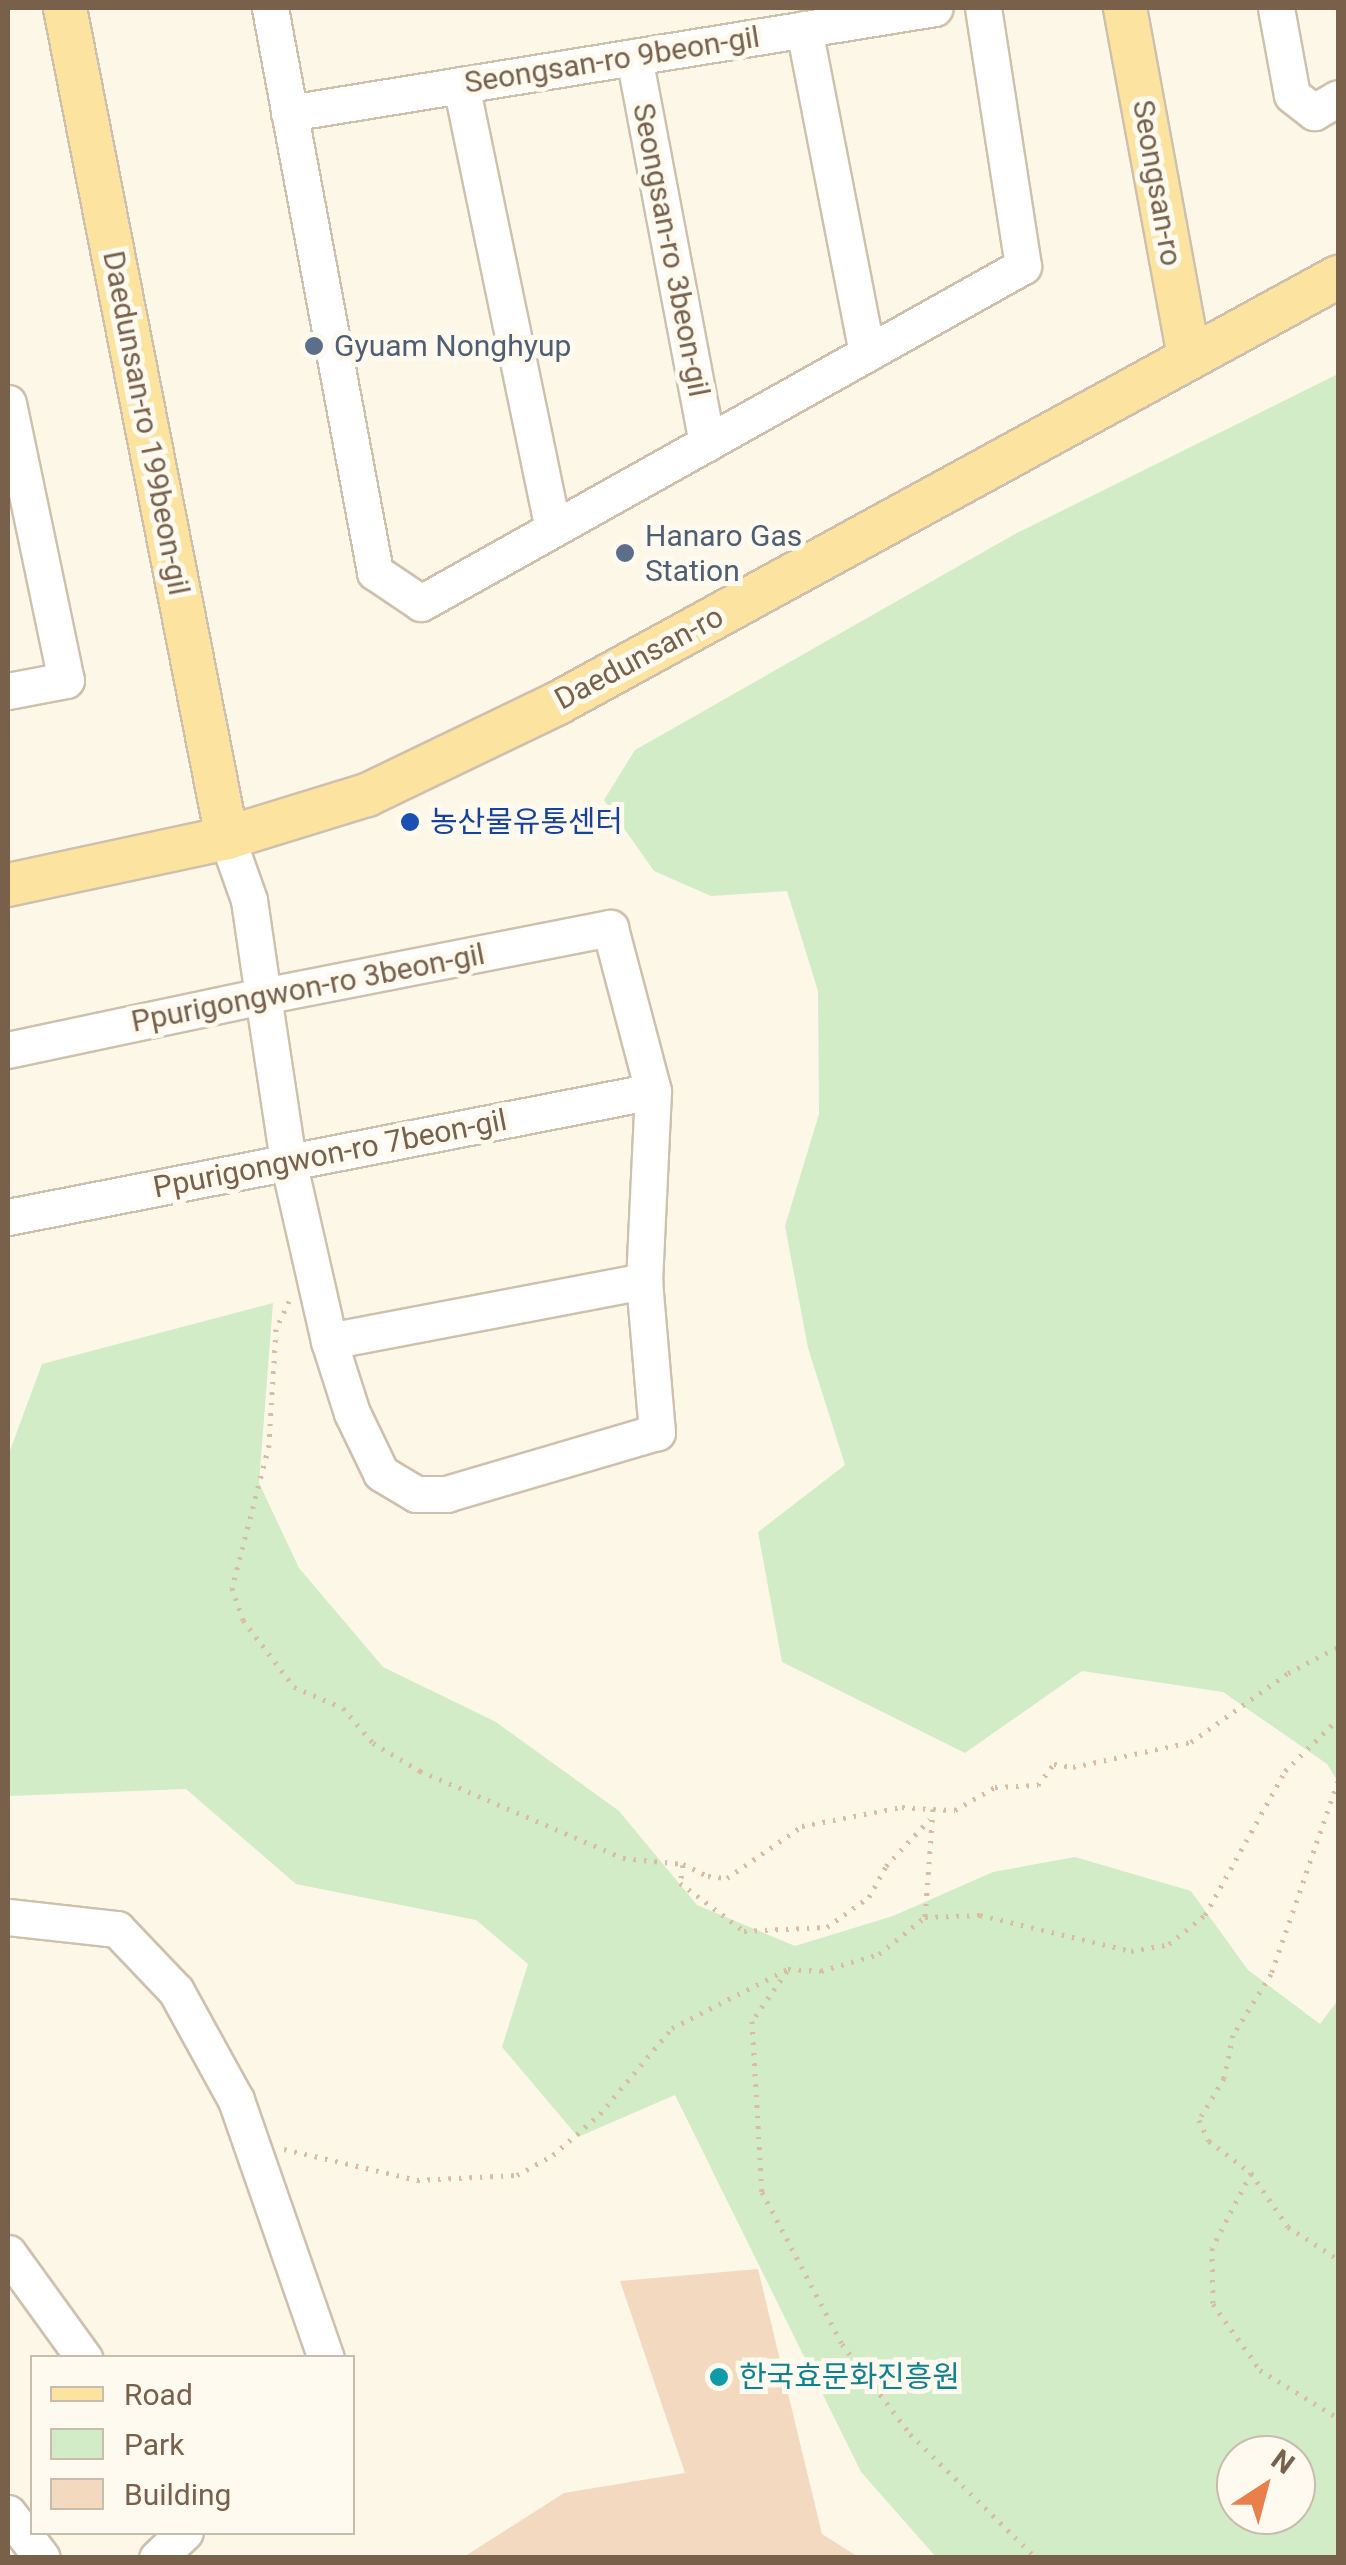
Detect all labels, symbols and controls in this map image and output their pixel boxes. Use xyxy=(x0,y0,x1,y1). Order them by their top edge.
street label: Seongsan-ro 9beon-gil xyxy=(462,19,762,101)
street label: Seongsan-ro xyxy=(1125,97,1189,269)
street label: Seongsan-ro 3beon-gil xyxy=(625,100,717,400)
street label: Daedunsan-ro 199beon-gil xyxy=(95,248,197,598)
place label: Gyuam Nonghyup xyxy=(334,328,571,364)
marker: Gyuam Nonghyup xyxy=(303,335,325,357)
place label: Hanaro Gas Station xyxy=(645,518,802,588)
marker: Hanaro Gas Station xyxy=(614,542,636,564)
street label: Daedunsan-ro xyxy=(549,599,729,717)
place label: 농산물유통센터 xyxy=(430,804,623,840)
marker: 농산물유통센터 xyxy=(399,811,421,833)
street label: Ppurigongwon-ro 3beon-gil xyxy=(128,936,488,1040)
street label: Ppurigongwon-ro 7beon-gil xyxy=(150,1102,510,1206)
legend xyxy=(30,2355,355,2535)
place label: 한국효문화진흥원 xyxy=(739,2359,960,2395)
marker: 한국효문화진흥원 xyxy=(708,2366,730,2388)
text: Road xyxy=(124,2377,193,2412)
text: Park xyxy=(124,2427,184,2462)
north arrow xyxy=(1216,2435,1316,2535)
text: N xyxy=(1265,2443,1300,2481)
text: Building xyxy=(124,2477,231,2512)

